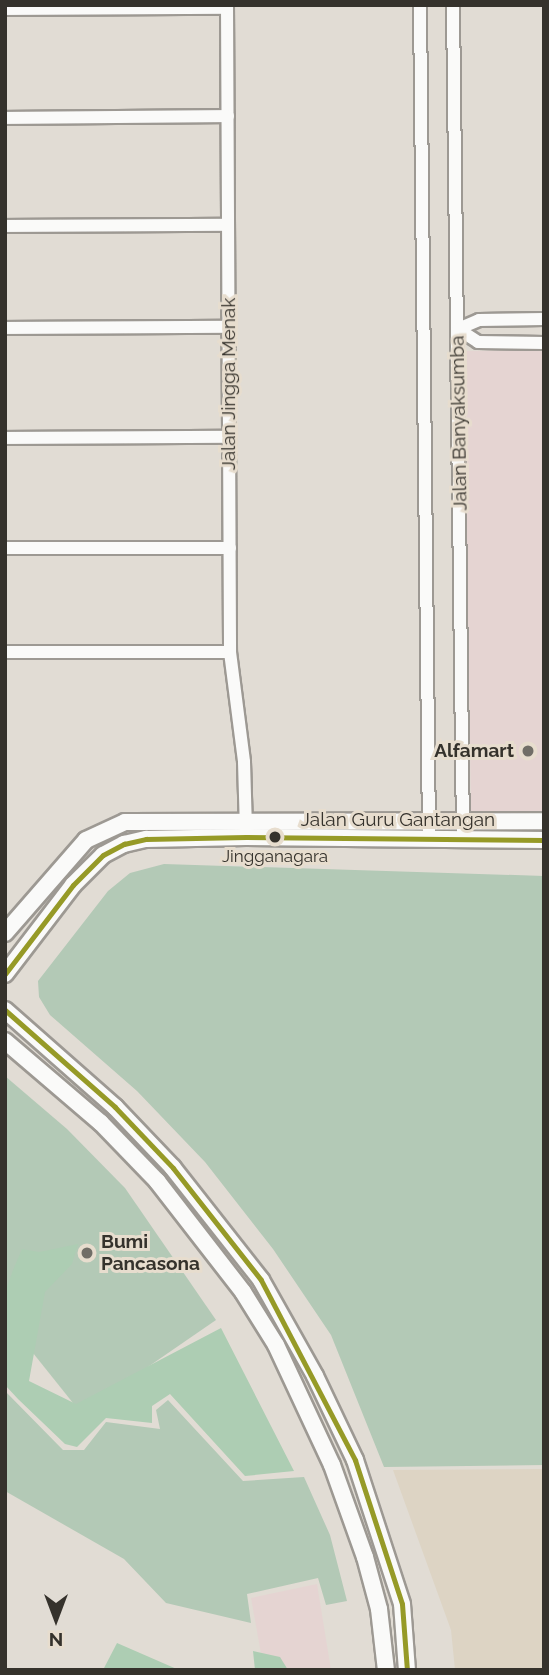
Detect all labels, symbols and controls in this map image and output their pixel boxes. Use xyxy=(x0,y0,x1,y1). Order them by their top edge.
street label: Jalan Jingga Menak xyxy=(218,298,240,470)
street label: Jalan Banyaksumba xyxy=(446,335,472,511)
place label: Alfamart xyxy=(434,740,514,762)
marker: Alfamart xyxy=(520,743,536,759)
street label: Jalan Guru Gantangan xyxy=(301,809,495,831)
marker: Jingganagara xyxy=(268,830,282,844)
place label: Jingganagara xyxy=(222,847,328,867)
place label: Bumi Pancasona xyxy=(101,1231,200,1275)
marker: Bumi Pancasona xyxy=(79,1245,95,1261)
north arrow xyxy=(21,1584,91,1654)
text: N xyxy=(49,1629,63,1651)

